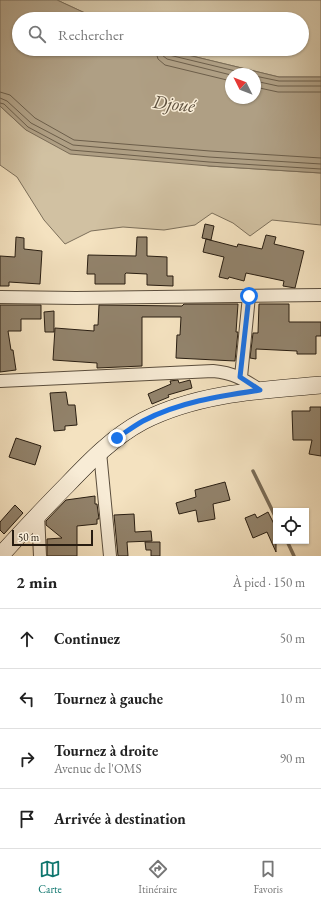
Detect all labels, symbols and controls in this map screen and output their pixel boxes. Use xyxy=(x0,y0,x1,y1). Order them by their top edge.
search box xyxy=(12,12,309,56)
icon: search xyxy=(26,23,48,45)
text: Rechercher xyxy=(58,25,124,44)
north arrow xyxy=(225,68,261,104)
water label: Djoué xyxy=(151,89,198,118)
route start xyxy=(240,287,258,305)
route end xyxy=(108,429,126,447)
map controls xyxy=(273,508,309,544)
button: locate xyxy=(273,508,309,544)
scale bar xyxy=(12,528,93,547)
text: 50 m xyxy=(18,530,39,544)
text: 2 min xyxy=(16,571,57,593)
text: À pied · 150 m xyxy=(233,574,305,591)
icon: ahead xyxy=(16,628,38,650)
text: Continuez xyxy=(54,629,120,648)
text: 50 m xyxy=(280,630,305,647)
icon: left xyxy=(16,688,38,710)
text: Tournez à gauche xyxy=(54,689,163,708)
text: 10 m xyxy=(280,690,305,707)
text: Tournez à droite xyxy=(54,741,158,760)
icon: right xyxy=(16,748,38,770)
text: 90 m xyxy=(280,750,305,767)
text: Avenue de l'OMS xyxy=(54,760,142,777)
icon: arrive xyxy=(16,808,38,830)
text: Arrivée à destination xyxy=(54,809,186,828)
tab: Carte xyxy=(38,858,62,896)
tab: Itinéraire xyxy=(138,858,177,896)
tab: Favoris xyxy=(253,858,283,896)

